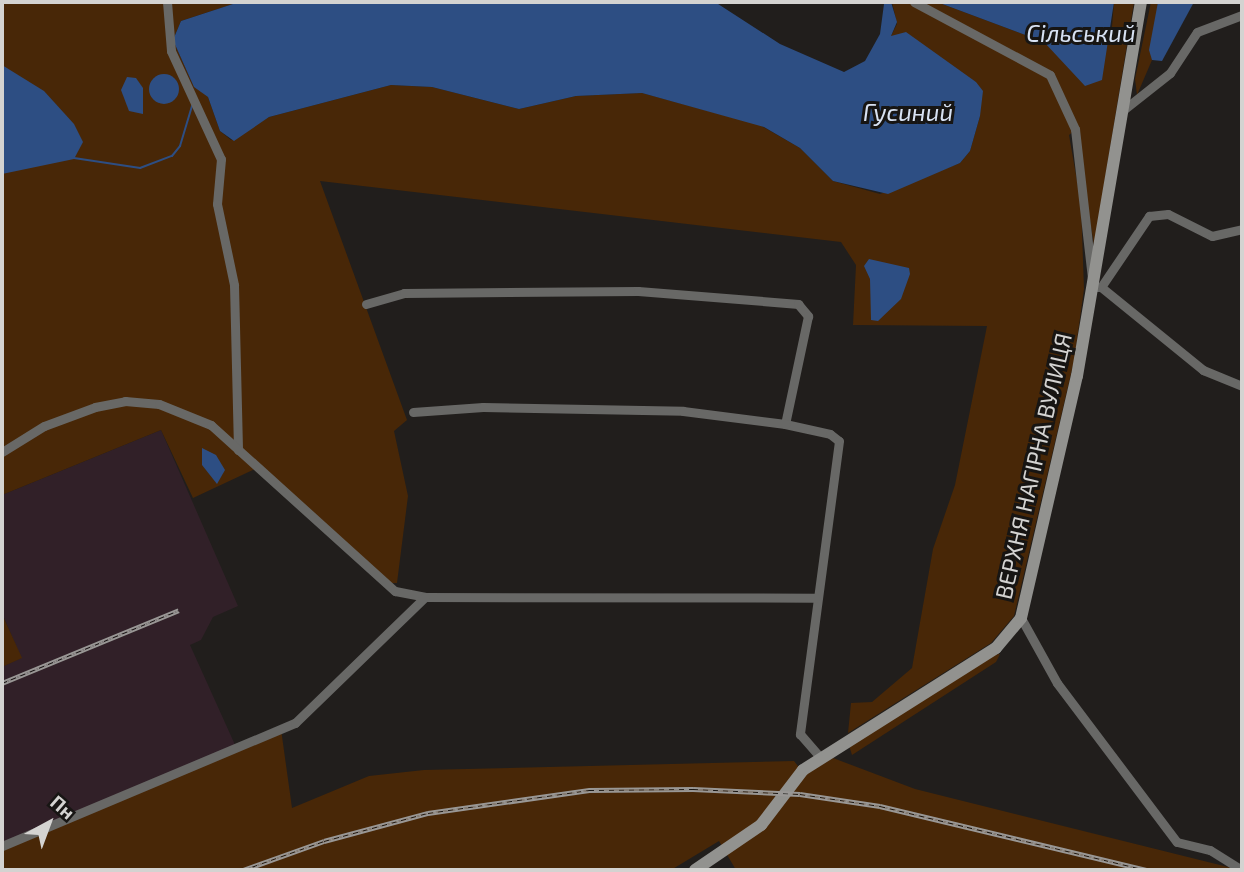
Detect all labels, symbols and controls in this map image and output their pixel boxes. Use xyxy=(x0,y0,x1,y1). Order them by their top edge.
water label: Сільський xyxy=(1026,19,1136,47)
water label: Гусиний xyxy=(863,98,953,126)
street label: ВЕРХНЯ НАГІРНА ВУЛИЦЯ xyxy=(989,330,1077,602)
north arrow xyxy=(14,788,84,858)
text: Пн xyxy=(46,790,80,824)

